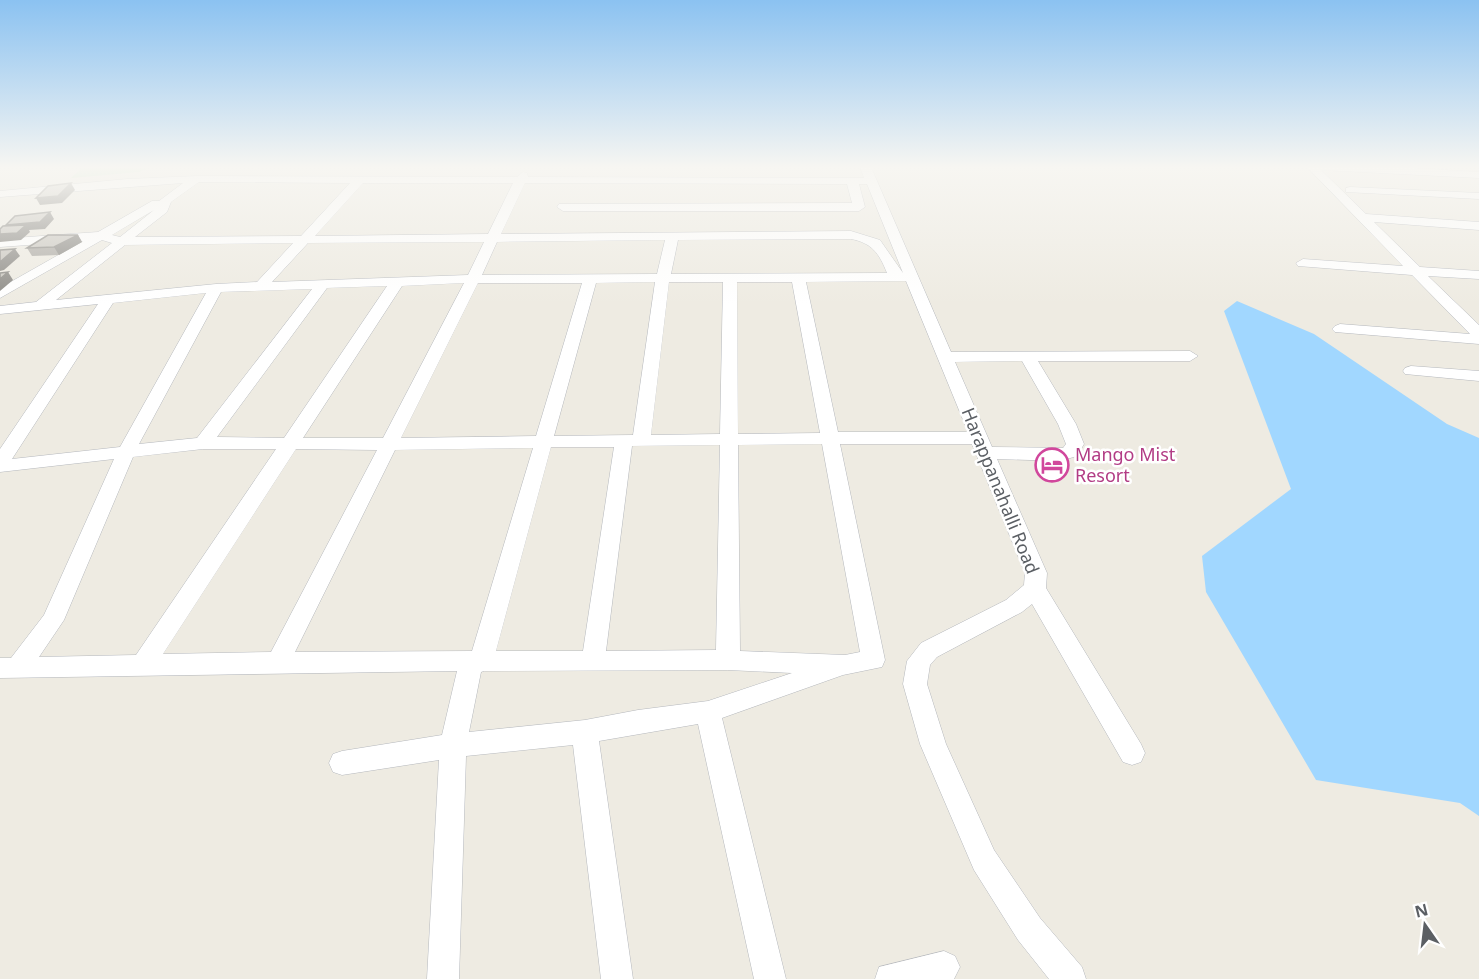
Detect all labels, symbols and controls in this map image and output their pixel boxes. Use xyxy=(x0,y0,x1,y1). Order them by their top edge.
street label: Harappanahalli Road xyxy=(957,404,1045,577)
place label: Mango Mist Resort xyxy=(1075,442,1176,487)
hotel icon: Mango Mist Resort xyxy=(1034,447,1070,483)
north arrow xyxy=(1395,895,1455,955)
text: N xyxy=(1412,898,1430,923)

